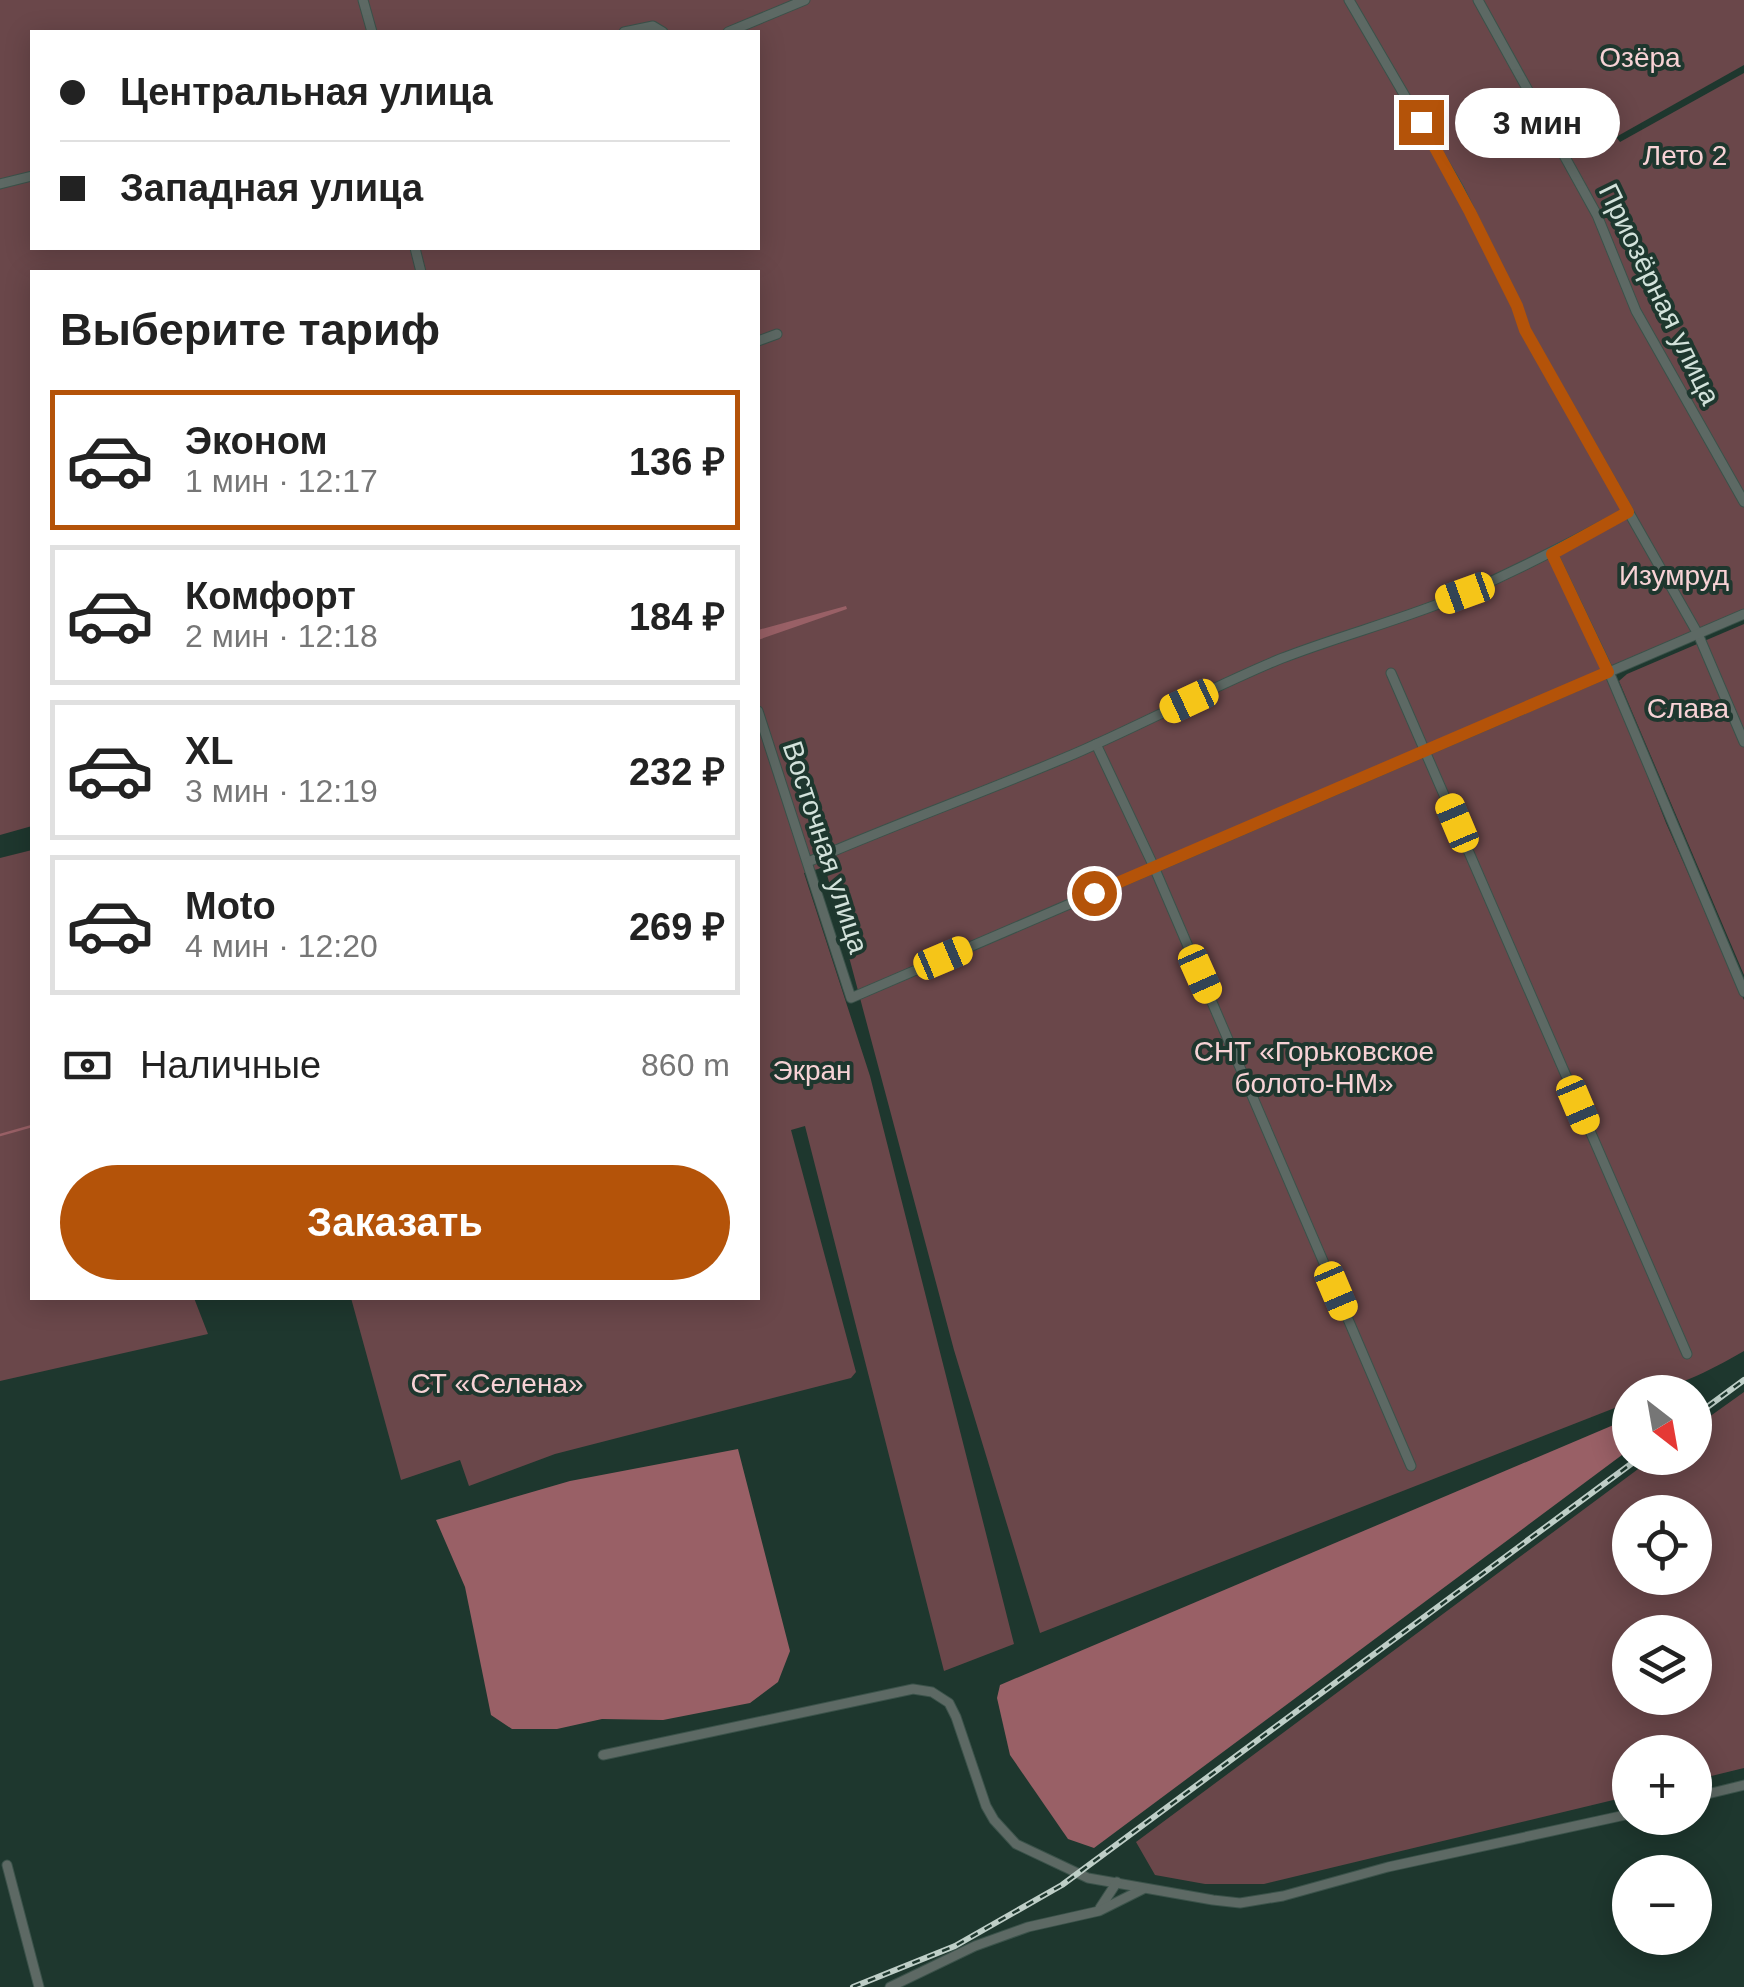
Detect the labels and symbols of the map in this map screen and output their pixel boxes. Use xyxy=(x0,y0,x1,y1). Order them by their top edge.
park label: Озёра xyxy=(1599,42,1681,73)
callout: 3 мин xyxy=(1456,87,1621,157)
route end xyxy=(1399,100,1444,145)
park label: Лето 2 xyxy=(1643,140,1727,171)
street label: Приозёрная улица xyxy=(1593,179,1727,410)
park label: Изумруд xyxy=(1619,560,1729,591)
car xyxy=(1432,569,1498,617)
car xyxy=(1155,675,1223,727)
park label: Слава xyxy=(1647,693,1730,724)
street label: Восточная улица xyxy=(777,737,875,958)
car xyxy=(1431,790,1483,856)
route start xyxy=(1072,871,1117,916)
car xyxy=(910,932,976,984)
car xyxy=(1174,940,1226,1008)
park label: СНТ «Горьковское болото-НМ» xyxy=(1194,1036,1434,1099)
park label: Экран xyxy=(773,1055,851,1086)
car xyxy=(1552,1072,1604,1138)
car xyxy=(1310,1258,1362,1324)
park label: СТ «Селена» xyxy=(410,1368,584,1399)
north arrow xyxy=(1612,1375,1712,1475)

